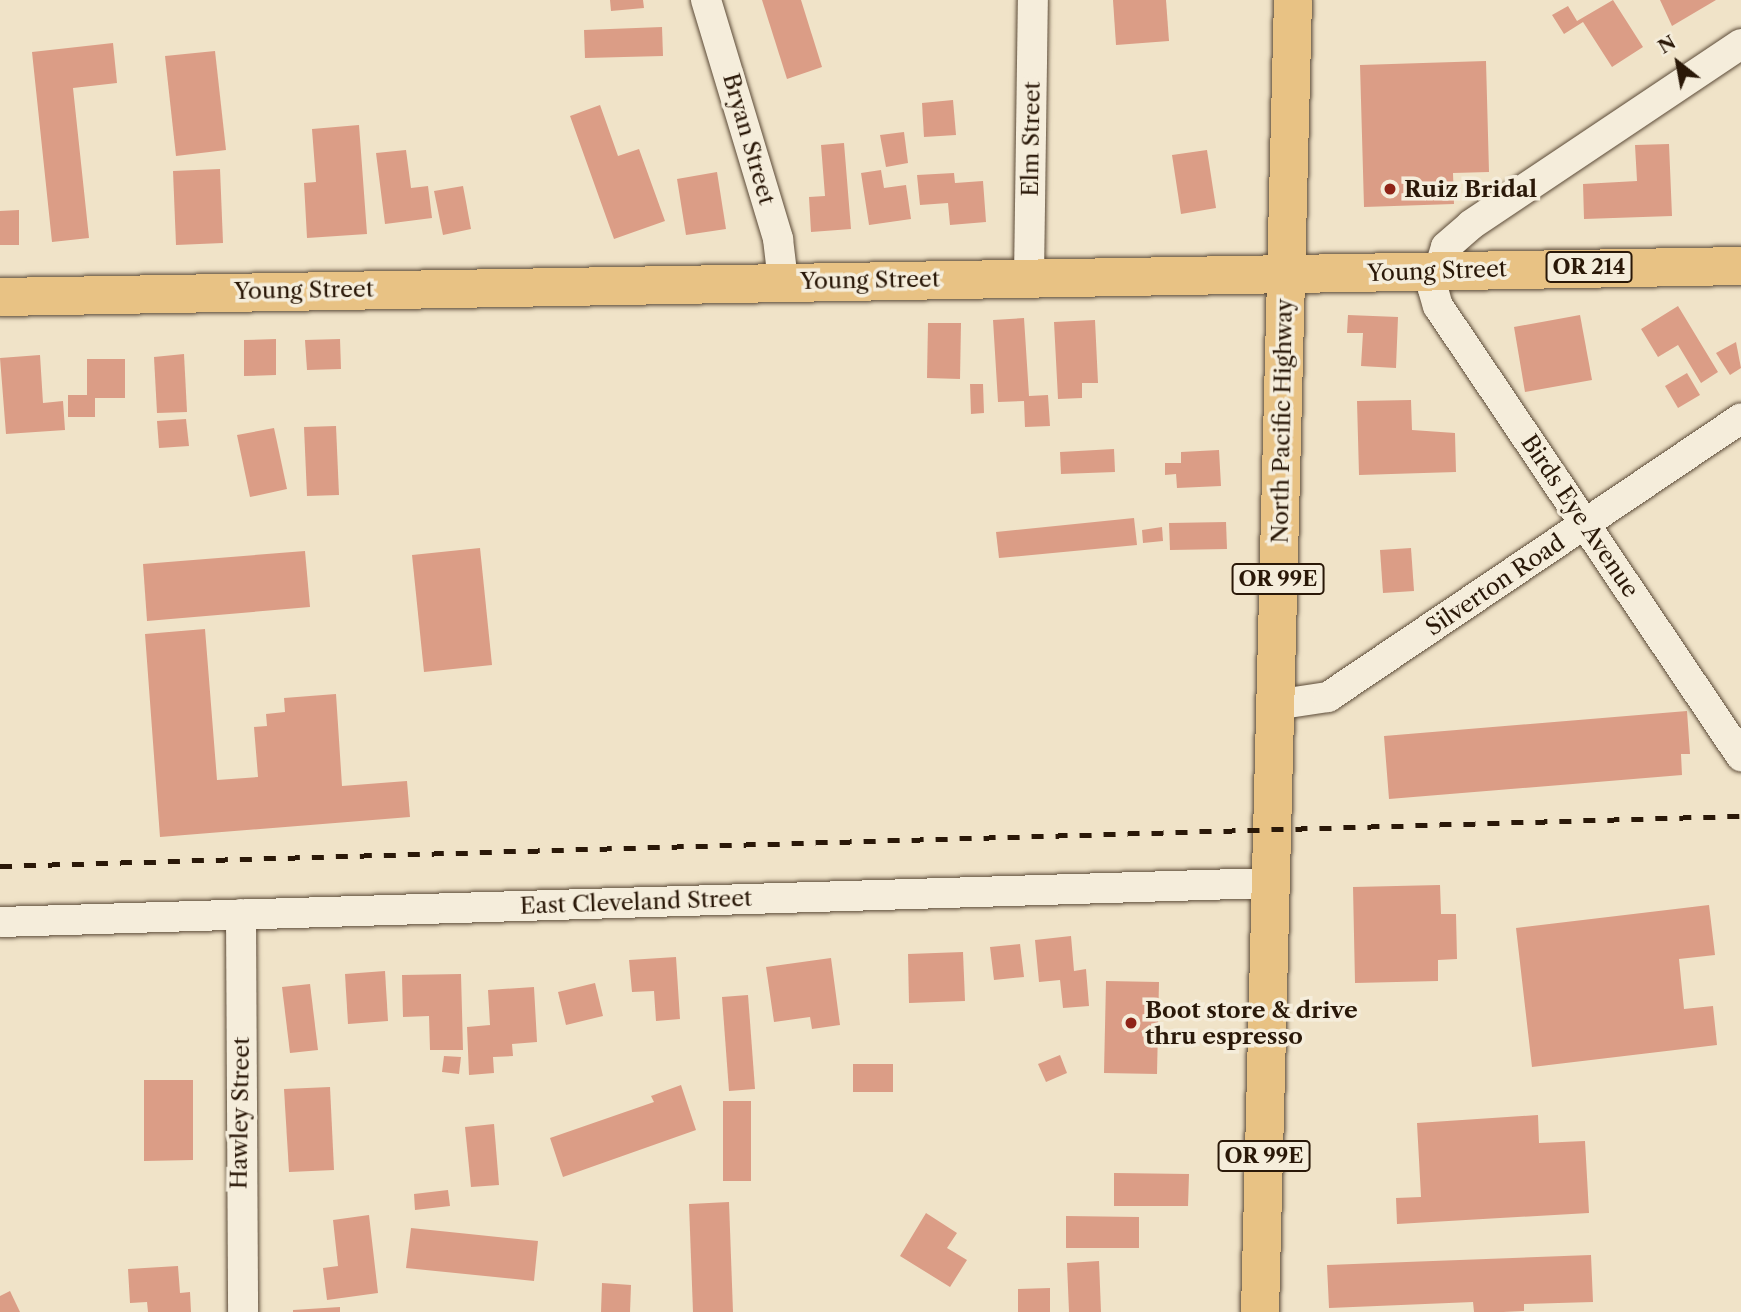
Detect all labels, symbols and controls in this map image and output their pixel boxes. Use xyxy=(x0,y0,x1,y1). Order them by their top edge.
north arrow xyxy=(1643,28,1713,98)
text: N xyxy=(1654,30,1680,59)
street label: Bryan Street xyxy=(717,70,781,208)
street label: Elm Street xyxy=(1016,81,1046,197)
place label: Ruiz Bridal xyxy=(1404,175,1537,203)
marker: Ruiz Bridal xyxy=(1382,181,1398,197)
road number: OR 214 xyxy=(1544,250,1634,284)
street label: Young Street xyxy=(1367,255,1507,287)
street label: Young Street xyxy=(800,265,940,295)
street label: Young Street xyxy=(234,275,374,305)
street label: North Pacific Highway xyxy=(1266,298,1298,544)
street label: Birds Eye Avenue xyxy=(1515,429,1645,603)
street label: Silverton Road xyxy=(1420,528,1570,642)
road number: OR 99E xyxy=(1231,562,1325,596)
street label: East Cleveland Street xyxy=(519,884,753,920)
place label: Boot store & drive thru espresso xyxy=(1145,996,1358,1050)
marker: Boot store & drive thru espresso xyxy=(1123,1015,1139,1031)
street label: Hawley Street xyxy=(225,1036,255,1190)
road number: OR 99E xyxy=(1217,1138,1311,1174)

